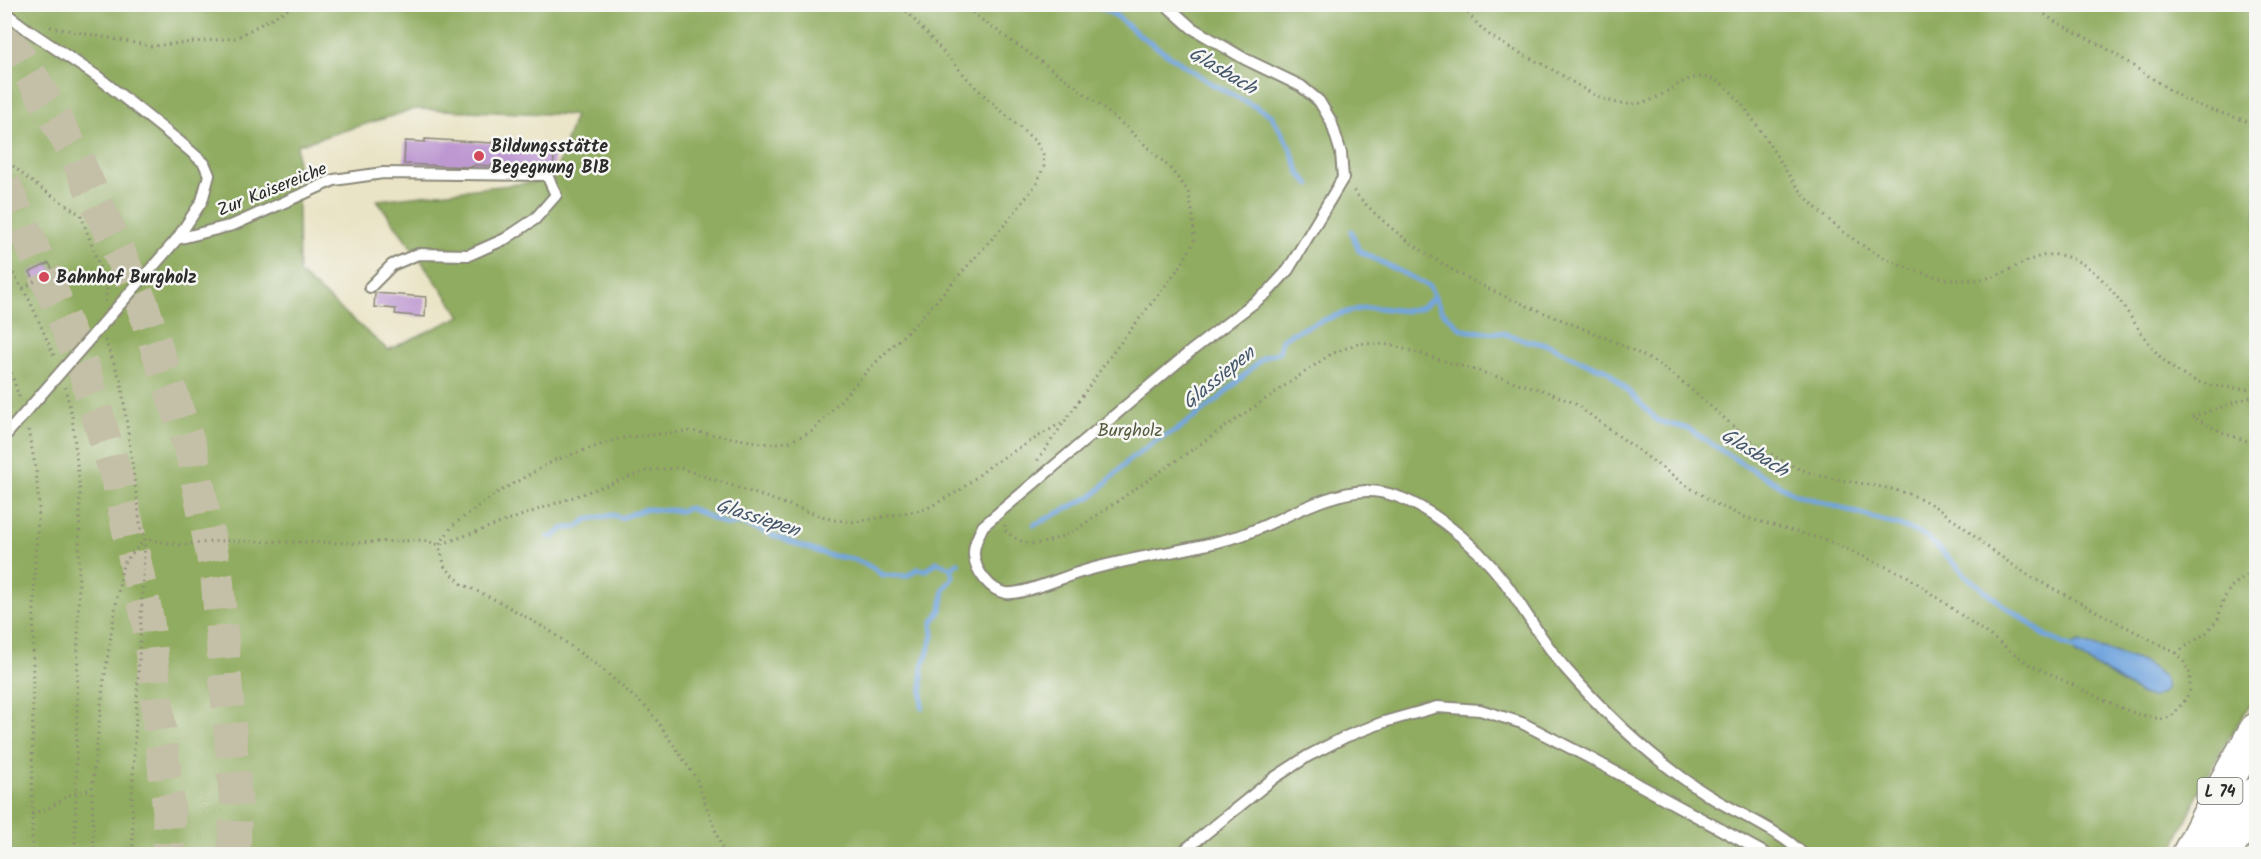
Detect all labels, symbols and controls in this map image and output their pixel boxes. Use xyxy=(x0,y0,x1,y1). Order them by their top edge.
water label: Glasbach xyxy=(1182,39,1264,106)
place label: Bildungsstätte Begegnung BIB xyxy=(491,133,609,183)
marker: Bildungsstätte Begegnung BIB xyxy=(472,149,486,163)
street label: Zur Kaisereiche xyxy=(213,155,332,226)
place label: Bahnhof Burgholz xyxy=(56,264,197,293)
marker: Bahnhof Burgholz xyxy=(37,270,51,284)
water label: Glassiepen xyxy=(1176,338,1264,418)
park label: Burgholz xyxy=(1098,417,1162,446)
water label: Glasbach xyxy=(1714,420,1796,488)
water label: Glassiepen xyxy=(711,490,805,548)
road number: L 74 xyxy=(2198,778,2242,804)

